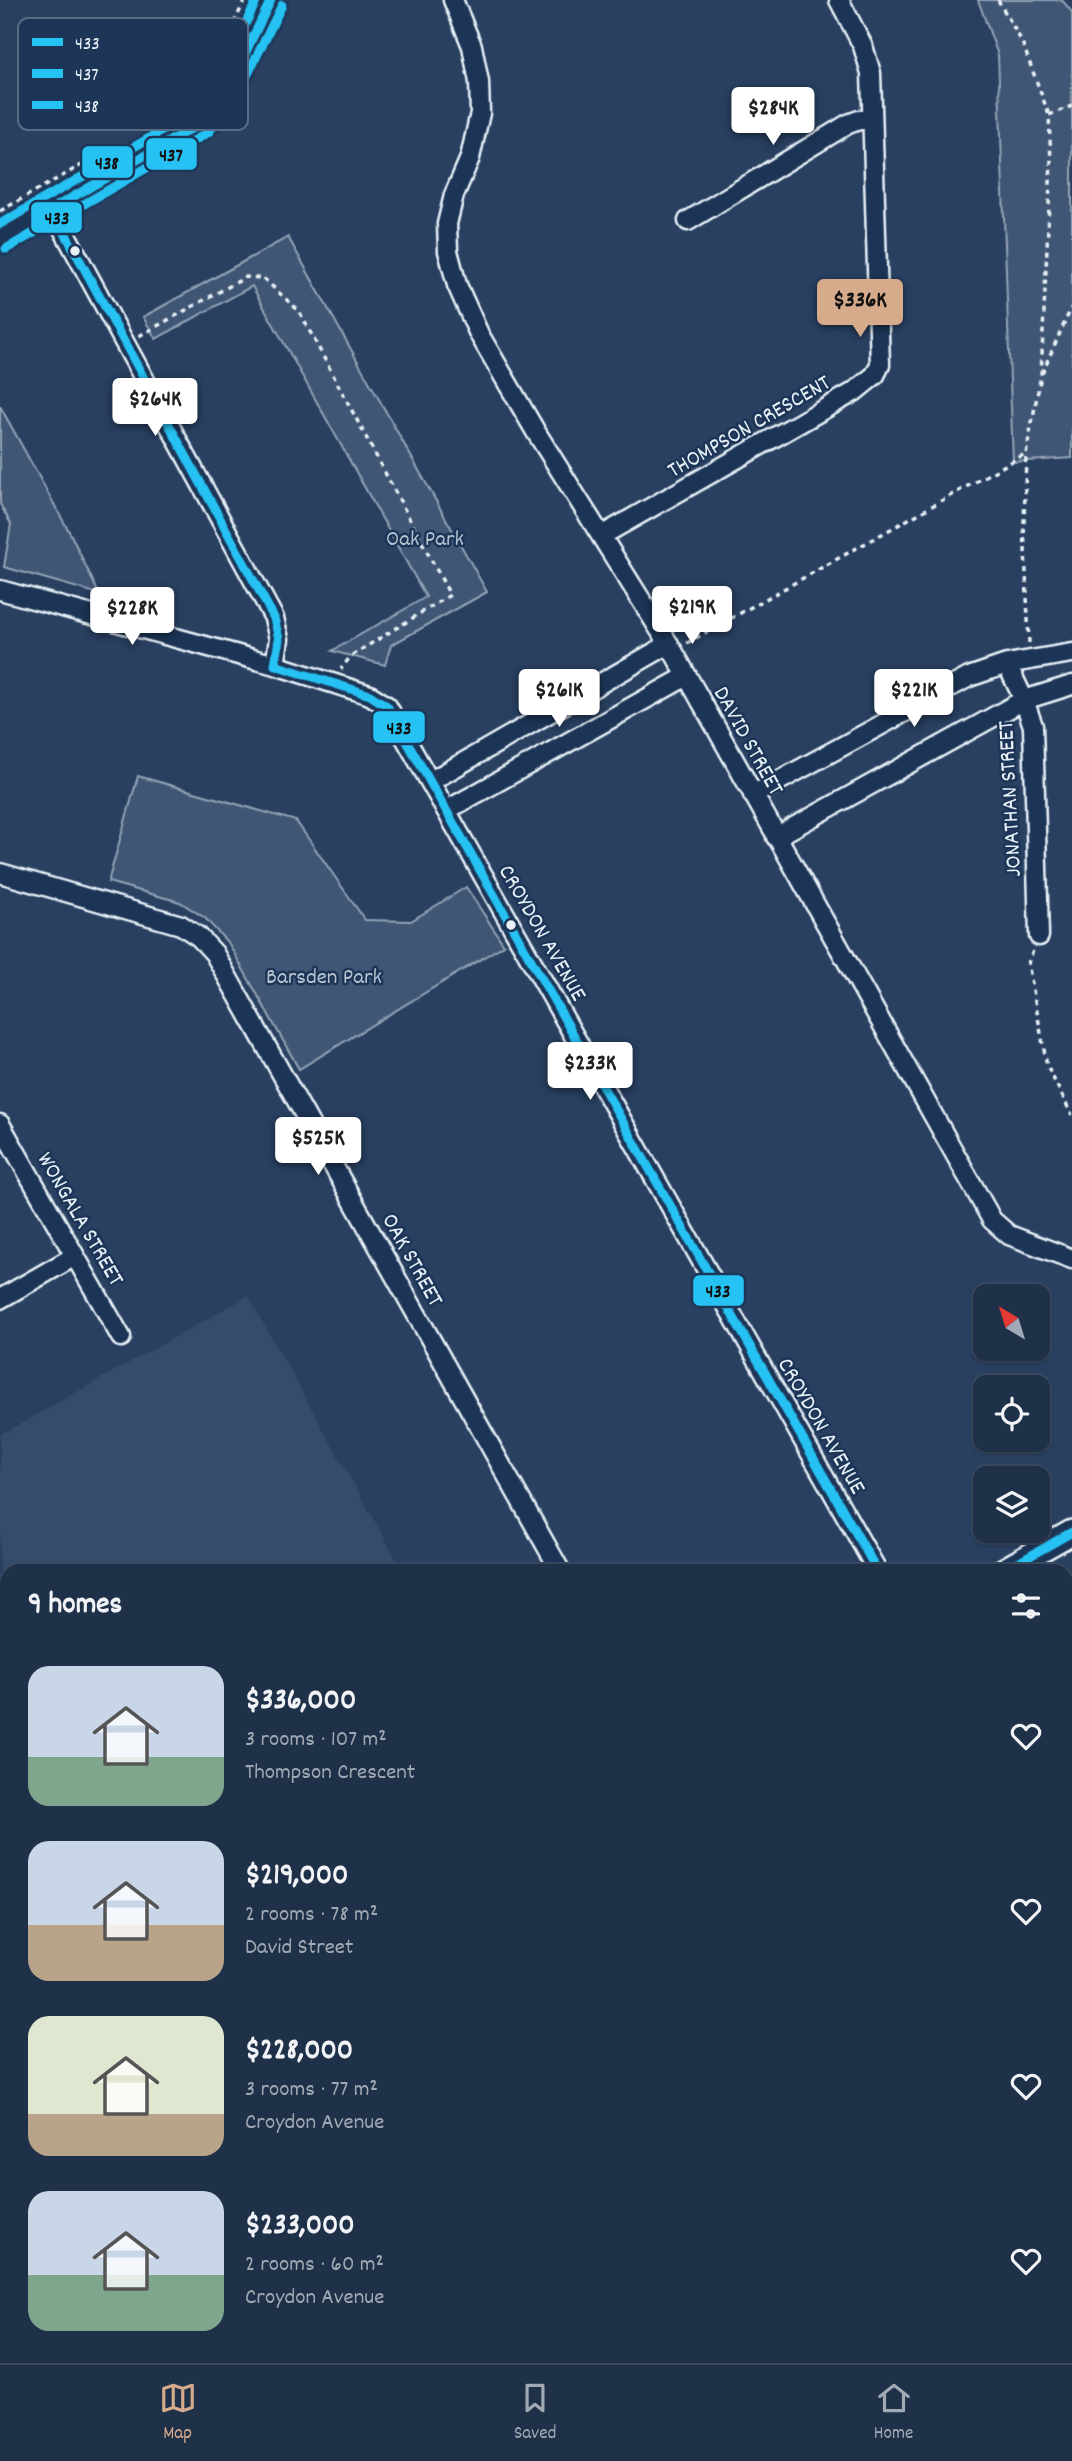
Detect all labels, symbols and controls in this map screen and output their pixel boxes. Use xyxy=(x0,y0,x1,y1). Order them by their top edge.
legend xyxy=(18,18,248,130)
text: 433 xyxy=(75,32,100,59)
text: 437 xyxy=(75,63,99,90)
pin: $284K xyxy=(724,88,822,147)
text: $284K xyxy=(747,93,799,126)
text: 438 xyxy=(75,95,99,122)
line badge: 437 xyxy=(145,137,198,171)
text: 437 xyxy=(159,144,183,171)
line badge: 438 xyxy=(81,145,134,179)
text: 438 xyxy=(95,152,119,179)
line badge: 433 xyxy=(30,201,83,234)
text: 433 xyxy=(45,207,69,234)
unlabelled marker xyxy=(68,244,82,258)
pin: $336K xyxy=(811,280,909,339)
text: $336K xyxy=(833,285,887,318)
street label: THOMPSON CRESCENT xyxy=(662,368,837,488)
pin: $264K xyxy=(106,378,204,438)
text: $264K xyxy=(128,384,182,417)
park label: Oak Park xyxy=(386,524,464,557)
pin: $219K xyxy=(643,586,741,646)
pin: $228K xyxy=(83,588,181,647)
text: $219K xyxy=(668,592,716,625)
text: $228K xyxy=(106,593,158,626)
pin: $261K xyxy=(510,670,608,729)
pin: $221K xyxy=(865,670,963,729)
text: $261K xyxy=(535,675,583,708)
text: $221K xyxy=(890,675,938,708)
street label: DAVID STREET xyxy=(703,681,791,802)
line badge: 433 xyxy=(372,710,426,744)
text: 433 xyxy=(387,717,411,744)
street label: JONATHAN STREET xyxy=(991,720,1032,878)
street label: CROYDON AVENUE xyxy=(488,859,594,1009)
unlabelled marker xyxy=(504,918,518,932)
park label: Barsden Park xyxy=(266,962,382,995)
pin: $233K xyxy=(541,1042,639,1102)
text: $233K xyxy=(564,1048,616,1081)
pin: $525K xyxy=(269,1118,367,1177)
text: $525K xyxy=(291,1123,345,1156)
street label: WONGALA STREET xyxy=(27,1147,131,1293)
street label: OAK STREET xyxy=(372,1208,450,1313)
line badge: 433 xyxy=(692,1274,745,1307)
text: 433 xyxy=(706,1280,730,1307)
north arrow xyxy=(973,1284,1050,1362)
map controls xyxy=(973,1284,1050,1543)
street label: CROYDON AVENUE xyxy=(767,1352,873,1502)
button: locate xyxy=(973,1375,1050,1452)
button: layers xyxy=(973,1466,1050,1543)
text: 9 homes xyxy=(28,1585,122,1628)
icon: filters xyxy=(1007,1587,1045,1625)
text: $336,000 xyxy=(245,1681,356,1724)
icon: home xyxy=(84,1694,168,1778)
icon: heart xyxy=(1007,1717,1045,1755)
text: 3 rooms · 107 m² xyxy=(245,1724,387,1757)
text: Thompson Crescent xyxy=(245,1757,415,1790)
text: $219,000 xyxy=(245,1856,348,1899)
icon: home xyxy=(84,1869,168,1953)
icon: heart xyxy=(1007,1892,1045,1930)
text: 2 rooms · 78 m² xyxy=(245,1899,378,1932)
text: David Street xyxy=(245,1932,353,1965)
text: $228,000 xyxy=(245,2031,353,2074)
icon: home xyxy=(84,2044,168,2128)
icon: heart xyxy=(1007,2067,1045,2105)
text: 3 rooms · 77 m² xyxy=(245,2074,378,2107)
text: Croydon Avenue xyxy=(245,2107,384,2140)
text: $233,000 xyxy=(245,2206,355,2249)
icon: home xyxy=(84,2219,168,2303)
icon: heart xyxy=(1007,2242,1045,2280)
text: 2 rooms · 60 m² xyxy=(245,2249,384,2282)
text: Croydon Avenue xyxy=(245,2282,384,2315)
tab: Map xyxy=(159,2379,197,2448)
tab: Saved xyxy=(514,2379,556,2448)
tab: Home xyxy=(874,2379,913,2448)

